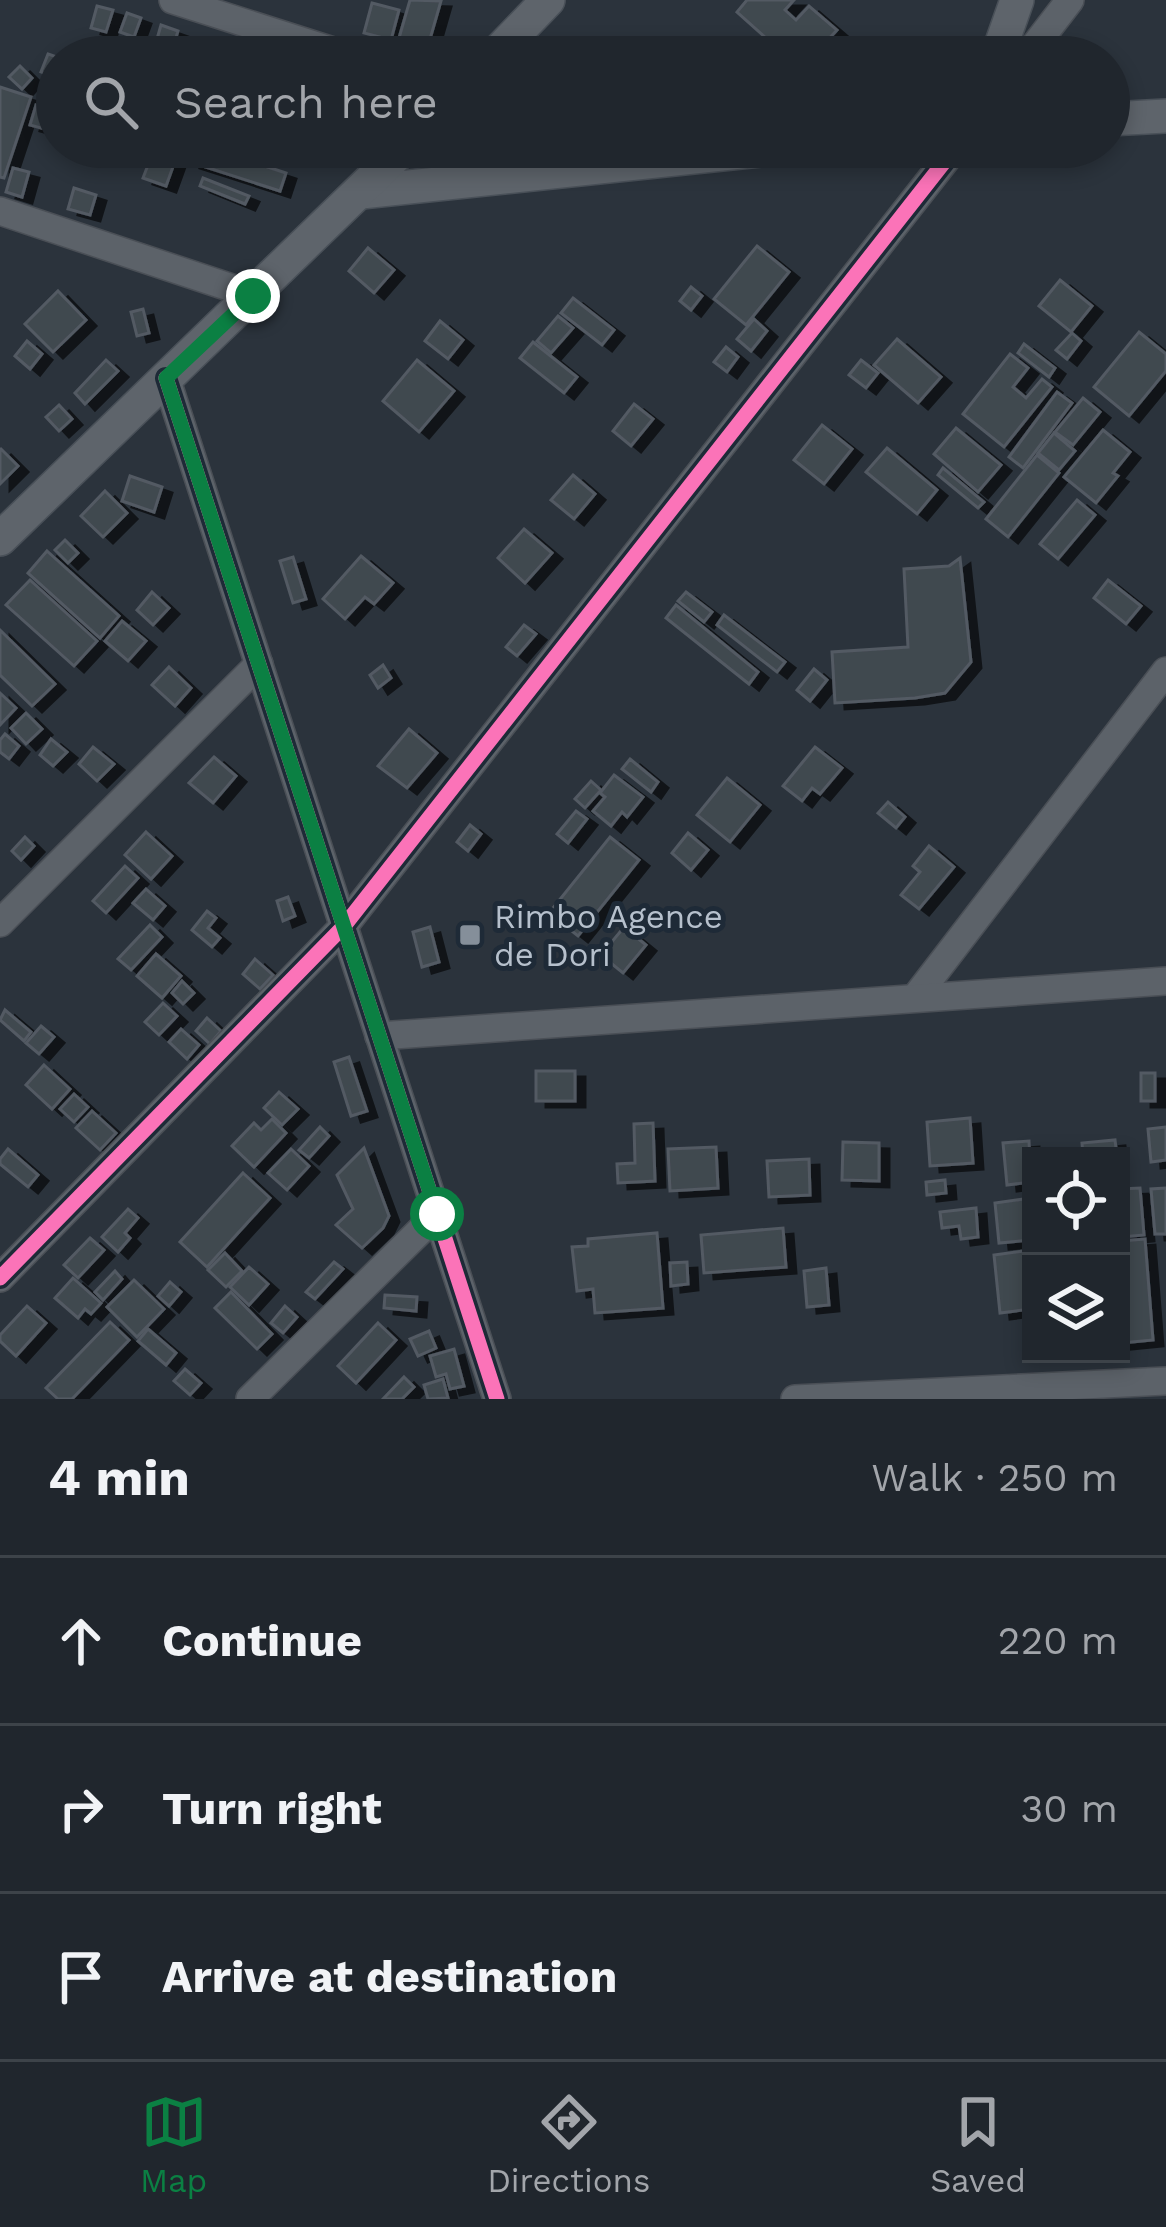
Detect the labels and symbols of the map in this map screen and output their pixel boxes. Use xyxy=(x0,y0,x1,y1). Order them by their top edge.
route end xyxy=(226,269,280,323)
place label: Rimbo Agence de Dori xyxy=(494,897,723,974)
marker: Rimbo Agence de Dori xyxy=(457,922,483,948)
route start xyxy=(410,1187,464,1241)

